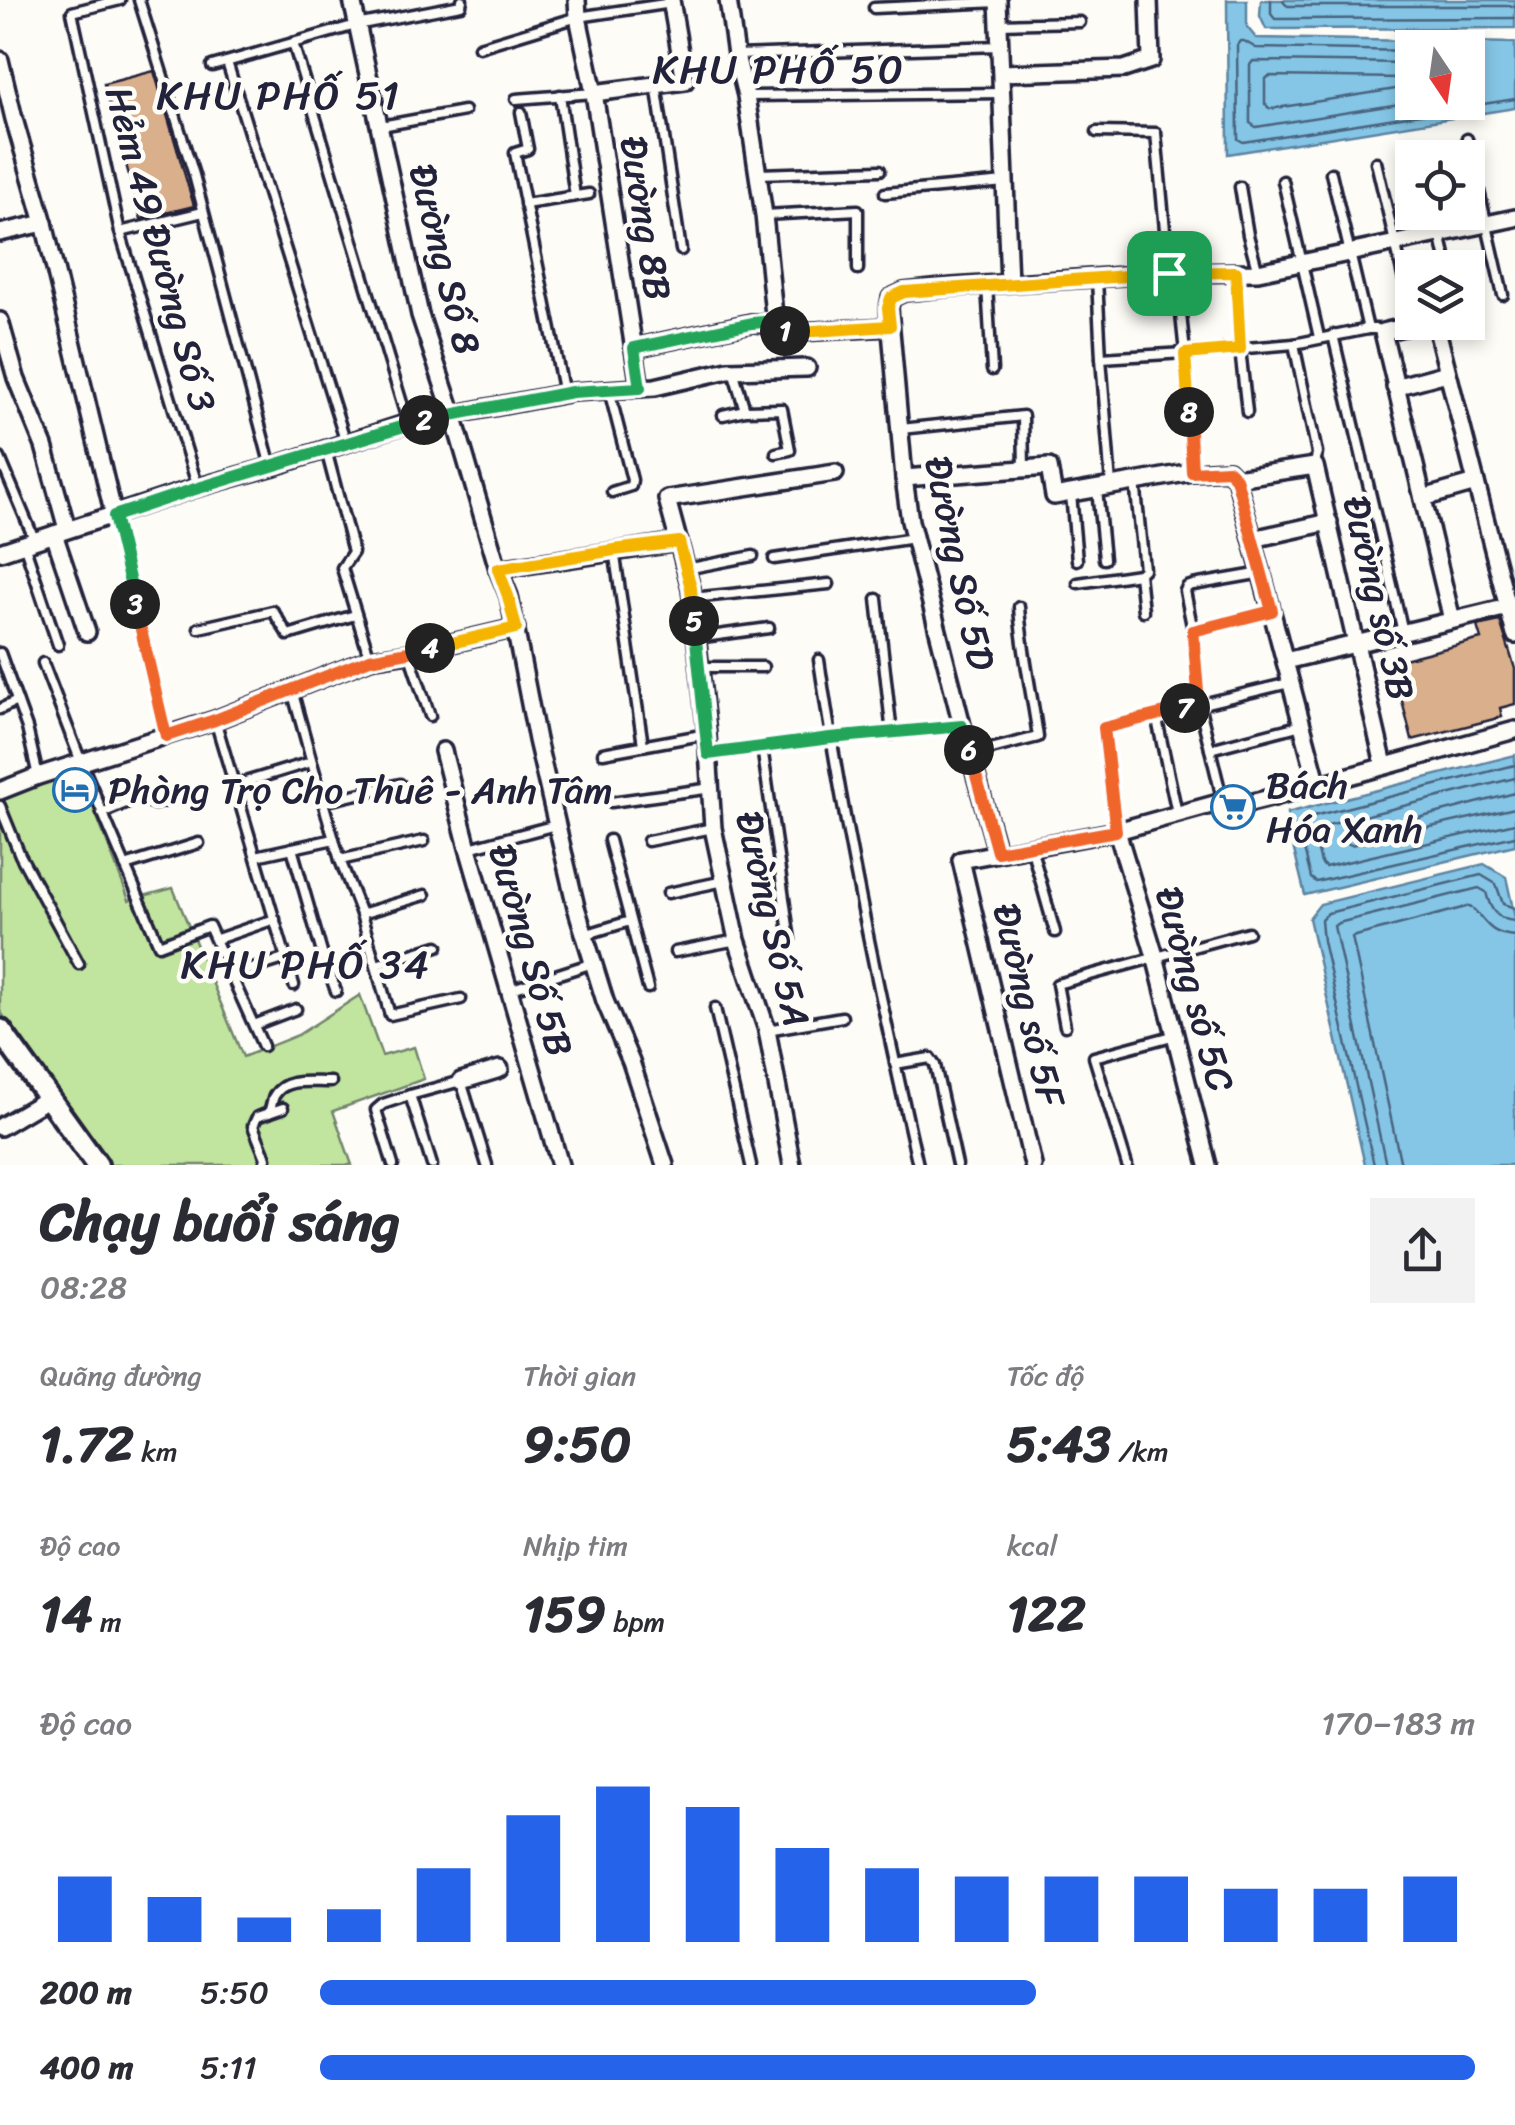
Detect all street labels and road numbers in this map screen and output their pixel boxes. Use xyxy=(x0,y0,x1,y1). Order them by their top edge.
street label: Hẻm 49 Đường Số 3 xyxy=(85,79,236,420)
street label: Đường 8B xyxy=(599,131,692,305)
street label: Đường Số 8 xyxy=(389,157,501,362)
street label: Đường Số 5D xyxy=(904,450,1015,677)
street label: Đường số 3B xyxy=(1322,489,1435,707)
street label: Đường Số 5A xyxy=(715,805,830,1034)
street label: Đường Số 5B xyxy=(468,836,593,1064)
street label: Đường số 5C xyxy=(1135,879,1254,1100)
street label: Đường số 5F xyxy=(973,897,1085,1115)

